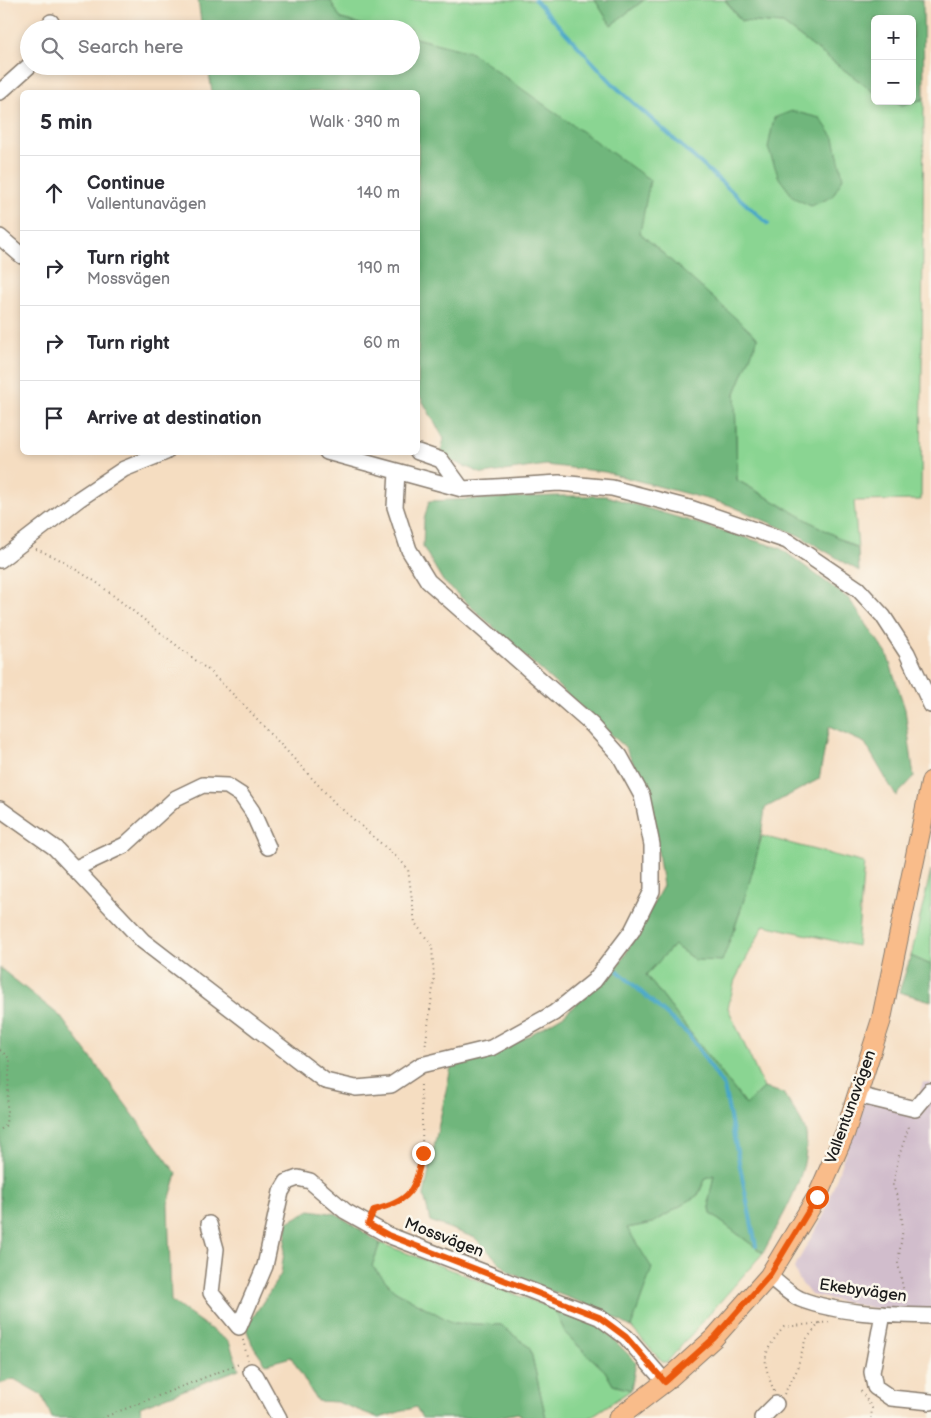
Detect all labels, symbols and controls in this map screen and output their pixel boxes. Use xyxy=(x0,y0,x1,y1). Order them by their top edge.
map controls xyxy=(871,15,916,105)
button: + xyxy=(871,15,916,60)
search box xyxy=(20,20,420,75)
icon: search xyxy=(38,34,66,62)
text: Search here xyxy=(78,36,183,59)
button: − xyxy=(871,60,916,105)
text: 5 min xyxy=(40,110,93,135)
text: Walk · 390 m xyxy=(309,113,400,132)
text: Continue xyxy=(87,172,165,195)
icon: ahead xyxy=(40,179,68,207)
text: 140 m xyxy=(357,184,400,203)
text: Vallentunavägen xyxy=(87,195,206,214)
text: Turn right xyxy=(87,247,170,270)
icon: right xyxy=(40,254,68,282)
text: 190 m xyxy=(358,259,400,278)
text: Mossvägen xyxy=(87,270,170,289)
icon: right xyxy=(40,329,68,357)
text: Turn right xyxy=(87,332,170,355)
text: 60 m xyxy=(363,334,400,353)
icon: arrive xyxy=(40,404,68,432)
text: Arrive at destination xyxy=(87,407,262,430)
street label: Vallentunavägen xyxy=(822,1048,880,1166)
route end xyxy=(412,1142,435,1165)
route start xyxy=(806,1186,829,1209)
street label: Mossvägen xyxy=(402,1214,486,1262)
street label: Ekebyvägen xyxy=(818,1275,908,1307)

